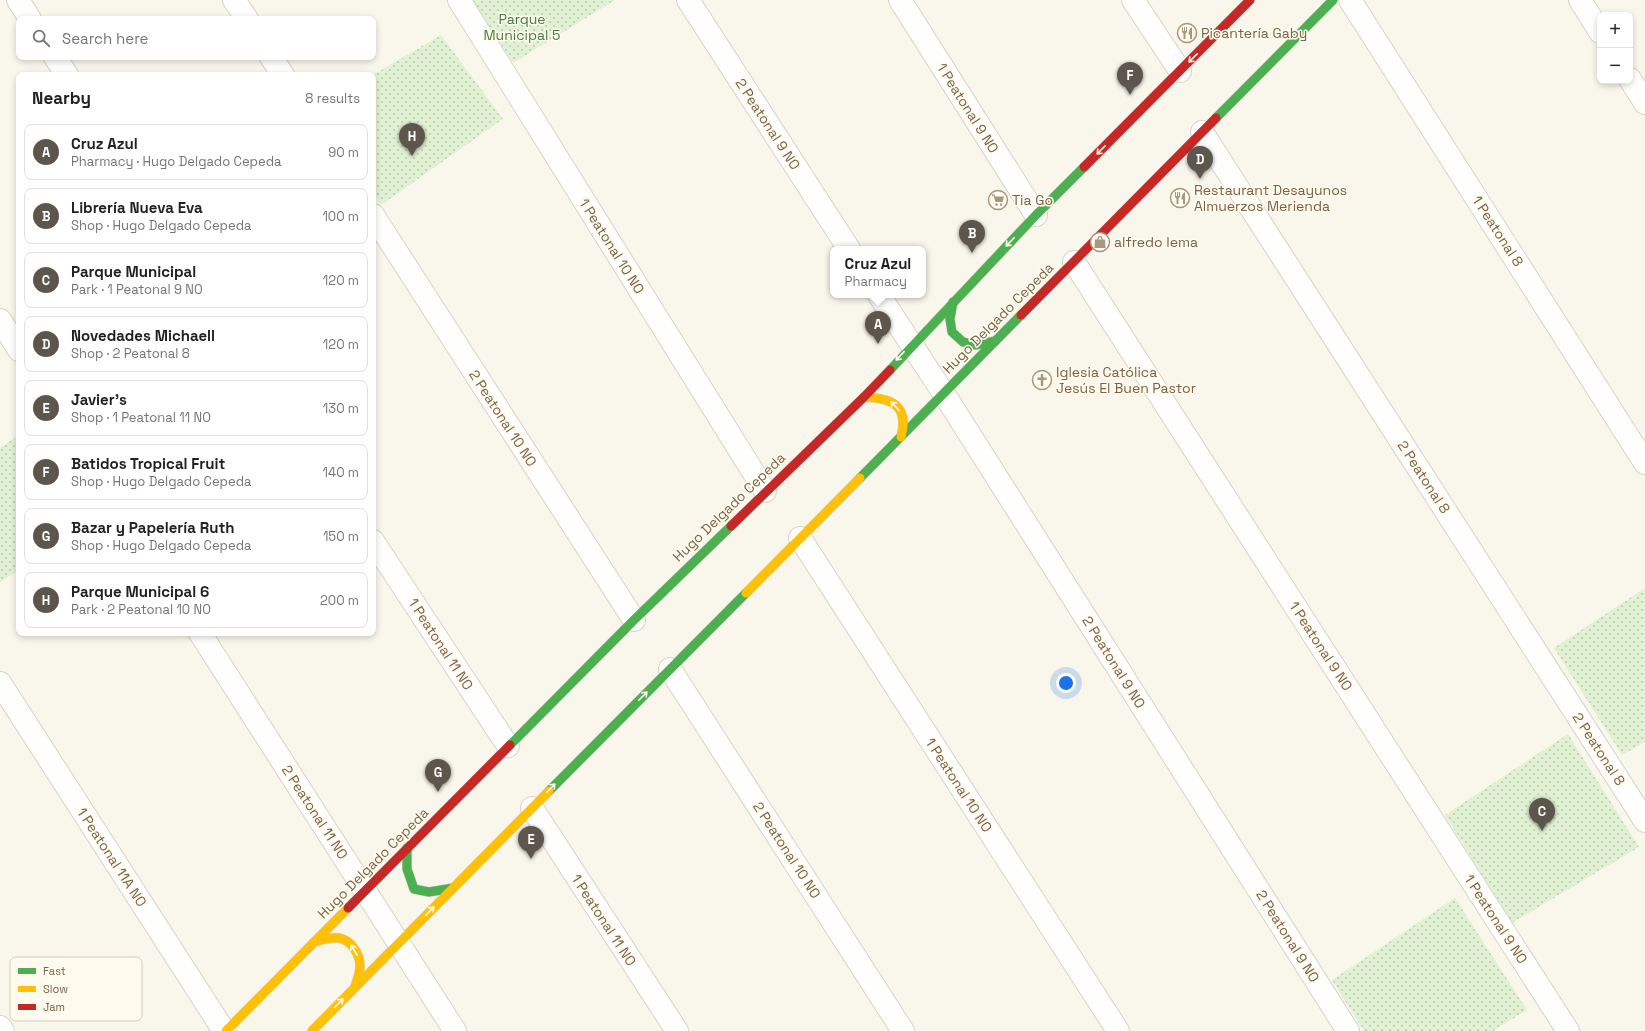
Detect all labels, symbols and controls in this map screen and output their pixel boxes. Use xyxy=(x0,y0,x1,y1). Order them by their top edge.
park label: Parque Municipal 5 xyxy=(484,10,560,44)
map controls xyxy=(1597,12,1633,84)
button: + xyxy=(1597,12,1633,48)
search box xyxy=(16,16,376,60)
restaurant icon: Picantería Gaby xyxy=(1176,22,1198,44)
place label: Picantería Gaby xyxy=(1201,24,1307,42)
icon: search xyxy=(30,27,52,49)
text: Search here xyxy=(62,29,148,48)
button: − xyxy=(1597,48,1633,84)
one-way arrow xyxy=(1188,53,1198,63)
street label: 1 Peatonal 9 NO xyxy=(933,60,1003,156)
pin: F xyxy=(1117,62,1143,95)
street label: 2 Peatonal 9 NO xyxy=(732,75,804,173)
text: Nearby xyxy=(32,87,91,109)
text: 8 results xyxy=(305,90,360,107)
pin: H xyxy=(399,123,425,156)
text: Cruz Azul xyxy=(71,134,138,153)
text: A xyxy=(42,144,50,161)
text: 90 m xyxy=(328,144,359,161)
one-way arrow xyxy=(1096,145,1106,155)
pin: D xyxy=(1187,146,1213,179)
text: Pharmacy · Hugo Delgado Cepeda xyxy=(71,153,282,170)
place label: Restaurant Desayunos Almuerzos Merienda xyxy=(1194,181,1347,215)
restaurant icon: Restaurant Desayunos Almuerzos Merienda xyxy=(1169,187,1191,209)
supermarket icon: Tia Go xyxy=(987,189,1009,211)
place label: Tia Go xyxy=(1012,191,1053,209)
street label: 1 Peatonal 8 xyxy=(1468,192,1528,270)
street label: 1 Peatonal 10 NO xyxy=(575,195,649,297)
text: Librería Nueva Eva xyxy=(71,198,203,217)
text: B xyxy=(42,208,50,225)
text: 100 m xyxy=(322,208,359,225)
text: Shop · Hugo Delgado Cepeda xyxy=(71,217,252,234)
pin: B xyxy=(959,220,985,253)
shop icon: alfredo lema xyxy=(1089,231,1111,253)
place label: alfredo lema xyxy=(1114,233,1198,251)
one-way arrow xyxy=(1005,237,1015,247)
popup xyxy=(830,246,926,298)
text: Cruz Azul xyxy=(845,254,911,273)
street label: Hugo Delgado Cepeda xyxy=(939,259,1057,377)
text: Parque Municipal xyxy=(71,262,196,281)
text: C xyxy=(42,272,50,289)
text: 120 m xyxy=(323,272,359,289)
text: Pharmacy xyxy=(845,273,907,290)
text: Park · 1 Peatonal 9 NO xyxy=(71,281,203,298)
pin: A xyxy=(865,311,891,344)
text: Novedades Michaell xyxy=(71,326,215,345)
text: D xyxy=(42,336,50,353)
text: 120 m xyxy=(323,336,359,353)
text: Shop · 2 Peatonal 8 xyxy=(71,345,190,362)
one-way arrow xyxy=(896,351,905,362)
place label: Iglesia Católica Jesús El Buen Pastor xyxy=(1056,363,1196,397)
street label: 2 Peatonal 10 NO xyxy=(465,366,541,470)
church icon: Iglesia Católica Jesús El Buen Pastor xyxy=(1031,369,1053,391)
text: Javier's xyxy=(71,390,127,409)
text: E xyxy=(42,400,50,417)
text: 130 m xyxy=(323,400,359,417)
one-way arrow xyxy=(890,401,899,411)
text: Shop · 1 Peatonal 11 NO xyxy=(71,409,211,426)
street label: 2 Peatonal 8 xyxy=(1394,437,1454,517)
street label: Hugo Delgado Cepeda xyxy=(669,449,789,565)
text: Batidos Tropical Fruit xyxy=(71,454,225,473)
text: F xyxy=(43,464,49,481)
text: 140 m xyxy=(323,464,359,481)
text: Shop · Hugo Delgado Cepeda xyxy=(71,473,252,490)
text: Bazar y Papelería Ruth xyxy=(71,518,235,537)
text: G xyxy=(42,528,50,545)
text: 150 m xyxy=(323,528,359,545)
text: Shop · Hugo Delgado Cepeda xyxy=(71,537,252,554)
text: Parque Municipal 6 xyxy=(71,582,209,601)
text: H xyxy=(42,592,50,609)
text: 200 m xyxy=(320,592,359,609)
street label: 1 Peatonal 11 NO xyxy=(405,595,477,693)
street label: 1 Peatonal 9 NO xyxy=(1285,598,1357,694)
text: Park · 2 Peatonal 10 NO xyxy=(71,601,211,618)
street label: 2 Peatonal 9 NO xyxy=(1078,613,1150,711)
your location xyxy=(1056,673,1076,693)
one-way arrow xyxy=(638,691,648,701)
street label: 2 Peatonal 8 xyxy=(1569,709,1629,789)
street label: 1 Peatonal 10 NO xyxy=(922,734,996,836)
pin: G xyxy=(425,759,451,792)
street label: 2 Peatonal 11 NO xyxy=(278,762,352,862)
one-way arrow xyxy=(546,784,556,794)
street label: 2 Peatonal 10 NO xyxy=(749,798,825,902)
pin: C xyxy=(1529,798,1555,831)
street label: 1 Peatonal 11A NO xyxy=(73,804,151,910)
street label: Hugo Delgado Cepeda xyxy=(314,804,432,922)
pin: E xyxy=(518,826,544,859)
street label: 1 Peatonal 11 NO xyxy=(568,871,640,969)
street label: 1 Peatonal 9 NO xyxy=(1460,871,1532,967)
street label: 2 Peatonal 9 NO xyxy=(1252,887,1324,985)
one-way arrow xyxy=(425,906,435,916)
one-way arrow xyxy=(350,944,358,956)
legend xyxy=(10,957,142,1021)
text: Fast xyxy=(43,964,66,978)
text: Slow xyxy=(43,982,68,996)
one-way arrow xyxy=(334,998,344,1008)
text: Jam xyxy=(43,1000,65,1014)

